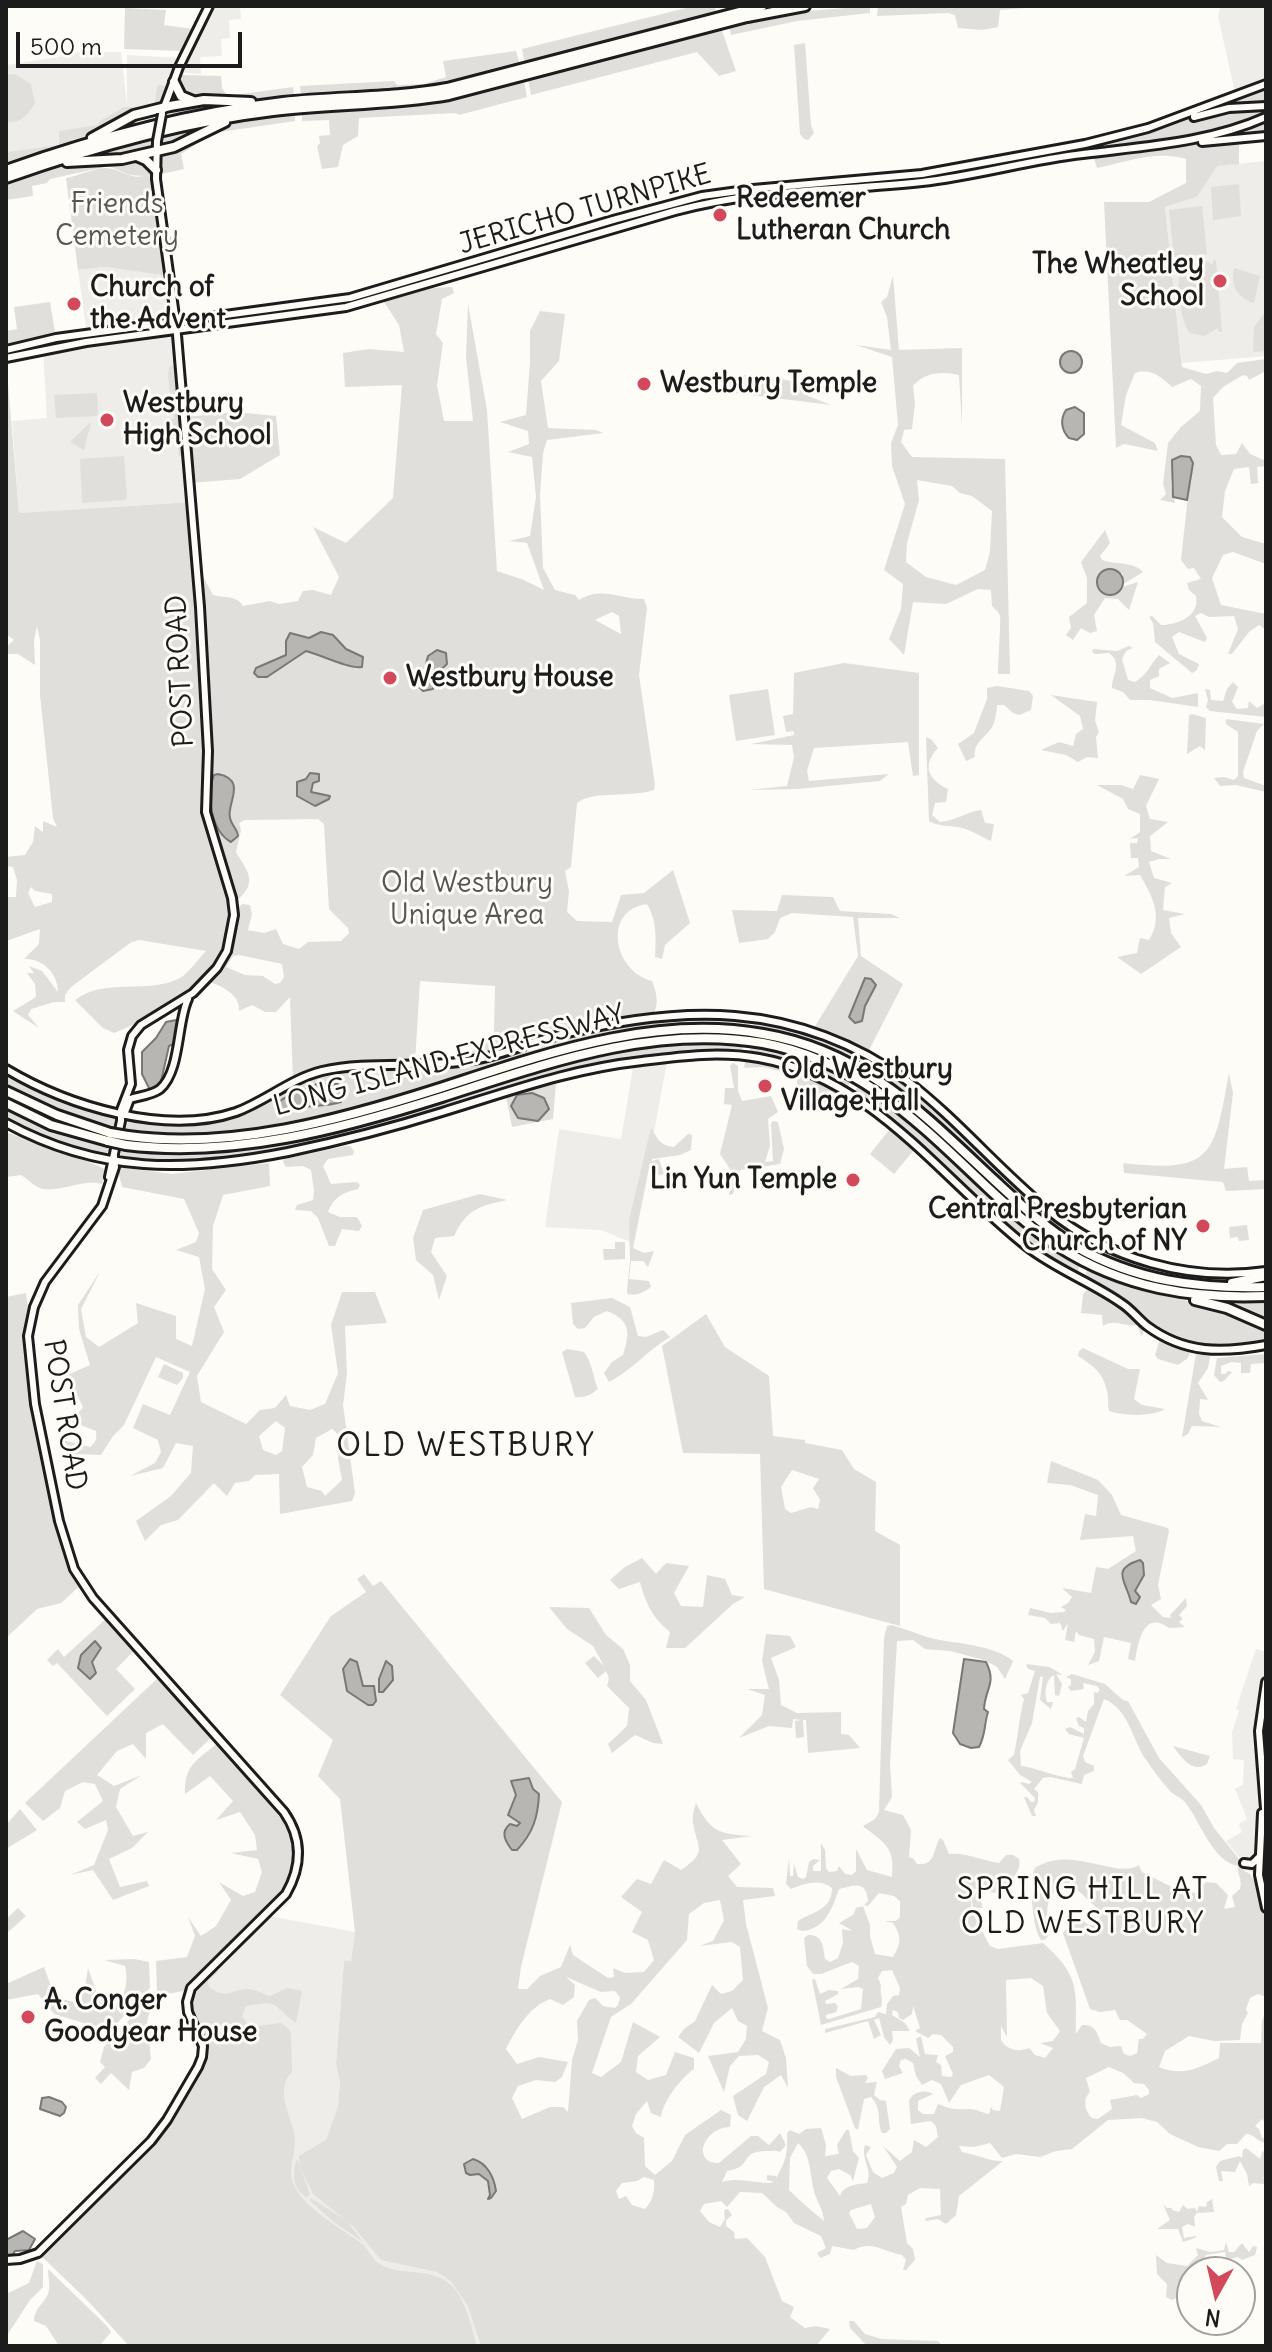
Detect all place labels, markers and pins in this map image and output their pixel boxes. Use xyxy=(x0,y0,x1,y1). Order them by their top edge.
place label: Redeemer Lutheran Church xyxy=(736,182,950,248)
marker: Redeemer Lutheran Church xyxy=(711,206,729,224)
place label: The Wheatley School xyxy=(1032,248,1204,314)
place label: Church of the Advent xyxy=(90,271,226,337)
marker: The Wheatley School xyxy=(1211,272,1229,290)
marker: Church of the Advent xyxy=(65,295,83,313)
place label: Westbury Temple xyxy=(660,367,877,401)
marker: Westbury Temple xyxy=(635,375,653,393)
place label: Westbury High School xyxy=(123,387,272,453)
marker: Westbury High School xyxy=(98,411,116,429)
place label: Westbury House xyxy=(406,661,614,695)
marker: Westbury House xyxy=(381,669,399,687)
place label: Old Westbury Village Hall xyxy=(781,1053,953,1119)
marker: Old Westbury Village Hall xyxy=(756,1077,774,1095)
place label: Lin Yun Temple xyxy=(650,1163,837,1197)
marker: Lin Yun Temple xyxy=(844,1171,862,1189)
place label: Central Presbyterian Church of NY xyxy=(928,1193,1187,1259)
marker: Central Presbyterian Church of NY xyxy=(1194,1217,1212,1235)
place label: A. Conger Goodyear House xyxy=(44,1984,257,2050)
marker: A. Conger Goodyear House xyxy=(19,2008,37,2026)

